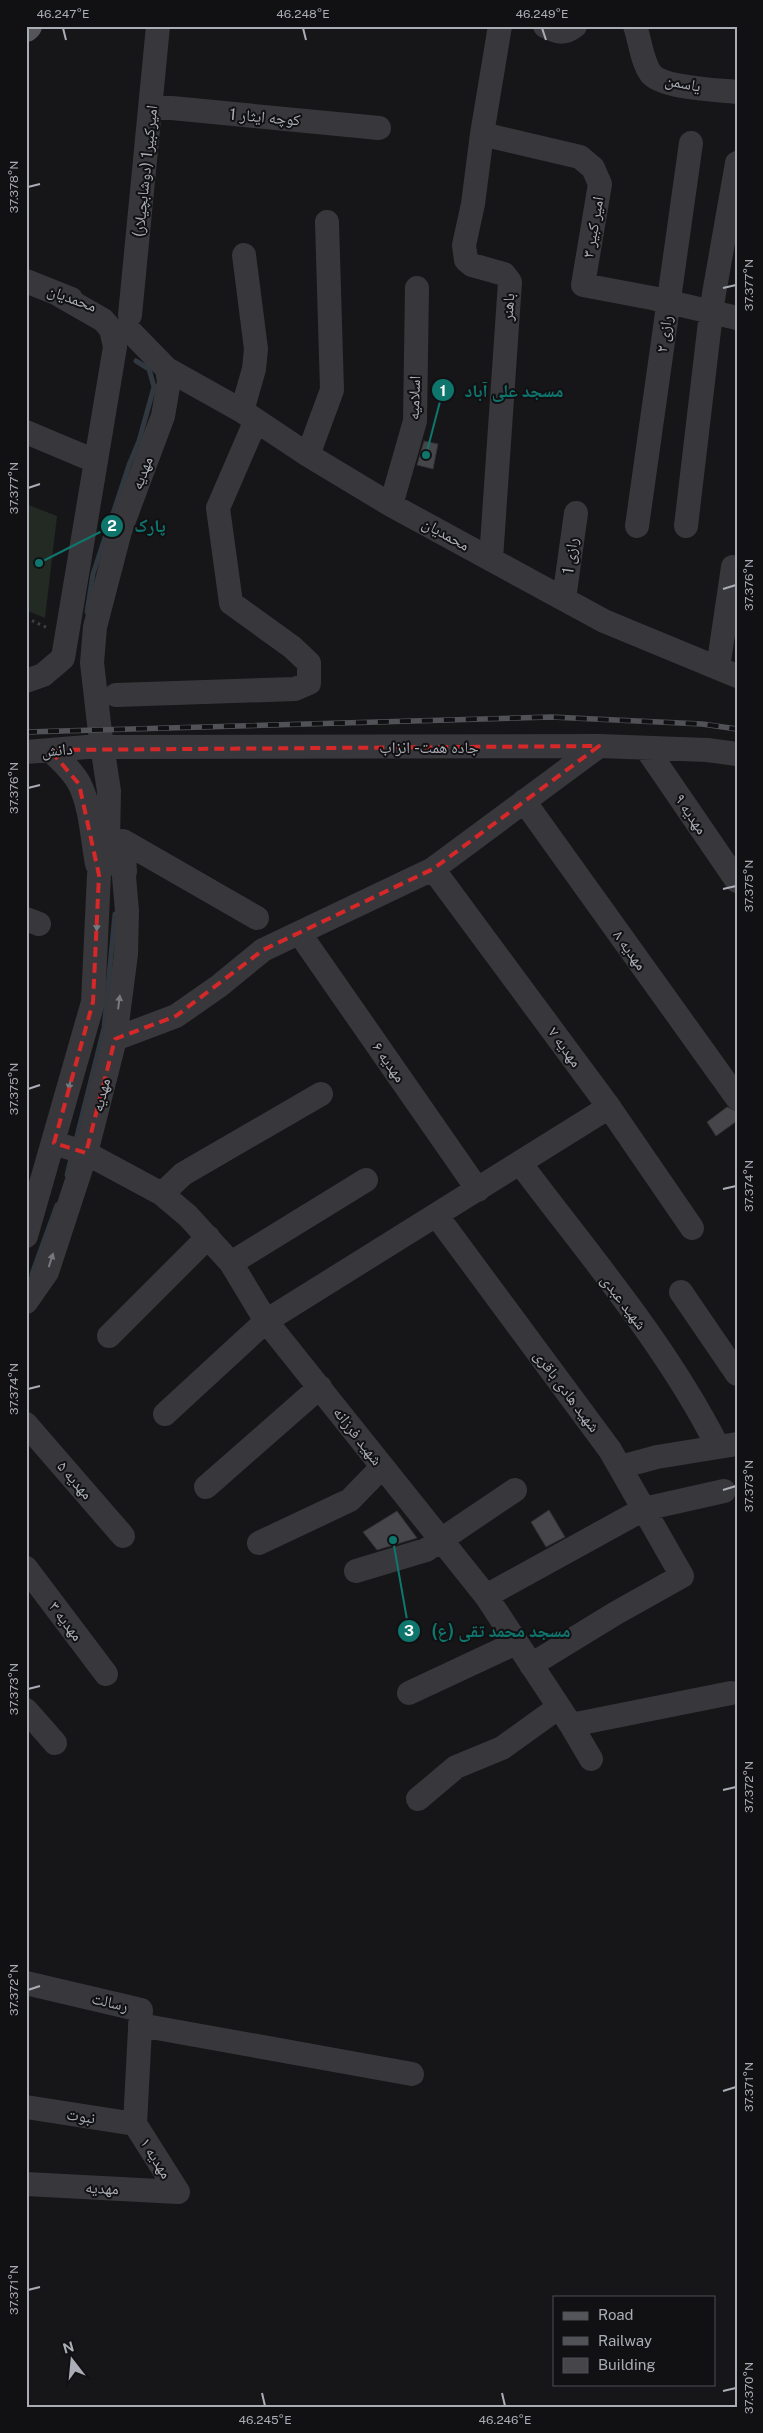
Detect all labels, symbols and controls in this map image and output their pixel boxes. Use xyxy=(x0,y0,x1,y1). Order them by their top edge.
text: 46.247°E xyxy=(37,7,89,21)
text: 46.248°E xyxy=(276,7,330,21)
text: 46.249°E xyxy=(515,7,569,21)
street label: یاسمن xyxy=(663,70,703,97)
street label: امیرکبیر1 (دوشابچیلار) xyxy=(129,104,161,238)
street label: کوچه ایثار 1 xyxy=(229,104,302,130)
text: 37.378°N xyxy=(7,161,21,213)
street label: امیر کبیر ۳ xyxy=(578,195,608,259)
text: 37.377°N xyxy=(742,259,756,311)
street label: محمدیان xyxy=(44,280,99,317)
street label: باهنر xyxy=(497,293,518,322)
street label: رازی ۲ xyxy=(652,314,677,354)
callout: مسجد علی آباد xyxy=(430,374,574,407)
street label: اسلاميه xyxy=(404,375,424,421)
text: مسجد علی آباد xyxy=(465,380,563,402)
text: 1 xyxy=(440,382,446,399)
street label: مهدیه xyxy=(127,454,157,492)
text: 37.377°N xyxy=(7,462,21,514)
callout: پارک xyxy=(99,509,176,542)
street label: محمدیان xyxy=(419,513,473,556)
text: پارک xyxy=(134,515,166,537)
text: 2 xyxy=(107,517,117,534)
street label: رازی 1 xyxy=(558,537,583,576)
text: 37.376°N xyxy=(742,559,756,611)
street label: جاده همت - انزاب xyxy=(379,738,479,757)
street label: دانش xyxy=(41,739,73,762)
text: 37.376°N xyxy=(7,762,21,814)
street label: مهدیه ۹ xyxy=(671,790,711,838)
text: 37.375°N xyxy=(742,860,756,912)
one-way arrow xyxy=(92,916,100,932)
street label: مهدیه ۸ xyxy=(609,926,651,974)
one-way arrow xyxy=(115,994,123,1010)
street label: مهدیه ۷ xyxy=(544,1023,586,1071)
street label: مهدیه ۶ xyxy=(368,1038,410,1086)
text: 37.375°N xyxy=(7,1063,21,1115)
one-way arrow xyxy=(66,1076,74,1091)
street label: مهدیه xyxy=(88,1076,114,1114)
text: 37.374°N xyxy=(742,1160,756,1212)
one-way arrow xyxy=(48,1253,55,1268)
street label: شهید عبدی xyxy=(596,1271,651,1334)
street label: شهید هادی باقری xyxy=(529,1346,604,1436)
text: 37.374°N xyxy=(7,1363,21,1415)
street label: شهید فرزانه xyxy=(329,1403,387,1469)
street label: مهدیه ۵ xyxy=(53,1457,97,1503)
text: 37.373°N xyxy=(742,1460,756,1512)
street label: مهدیه ۳ xyxy=(45,1597,87,1645)
callout: مسجد محمد تقی (ع) xyxy=(397,1615,581,1648)
text: مسجد محمد تقی (ع) xyxy=(431,1620,571,1642)
text: 3 xyxy=(404,1622,414,1639)
text: 37.373°N xyxy=(7,1663,21,1715)
text: 37.372°N xyxy=(742,1761,756,1813)
text: 37.372°N xyxy=(7,1964,21,2016)
street label: رسالت xyxy=(90,1989,130,2015)
text: 37.371°N xyxy=(742,2062,756,2112)
street label: نبوت xyxy=(65,2104,97,2128)
street label: مهدیه ۱ xyxy=(136,2134,176,2182)
street label: مهدیه xyxy=(85,2178,119,2198)
text: 37.371°N xyxy=(7,2265,21,2315)
legend xyxy=(553,2296,716,2386)
text: Road xyxy=(598,2306,634,2323)
text: Railway xyxy=(598,2332,652,2349)
north arrow xyxy=(48,2336,98,2386)
text: N xyxy=(61,2338,76,2357)
text: Building xyxy=(598,2356,656,2373)
text: 37.370°N xyxy=(742,2362,756,2414)
text: 46.245°E xyxy=(238,2413,292,2427)
text: 46.246°E xyxy=(478,2413,532,2427)

